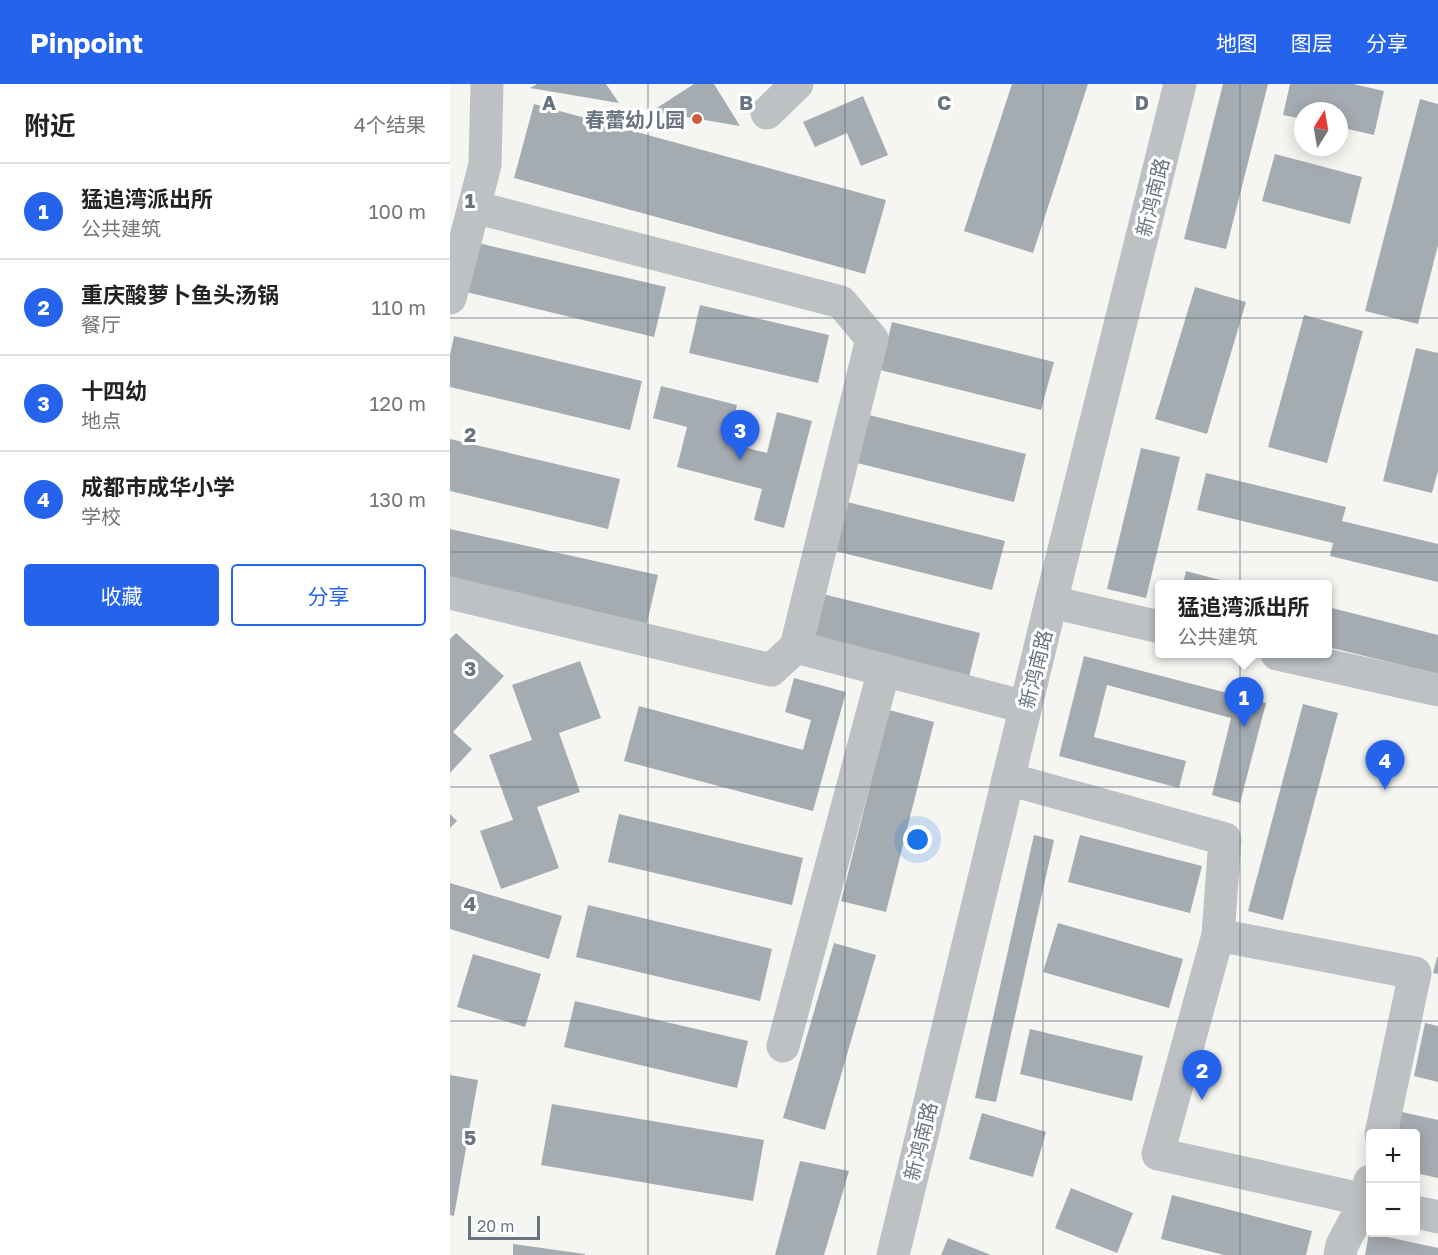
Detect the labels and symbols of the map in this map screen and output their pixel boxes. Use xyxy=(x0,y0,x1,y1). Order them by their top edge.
text: A xyxy=(542,90,556,114)
text: B xyxy=(739,90,753,114)
text: C xyxy=(937,90,951,114)
text: D xyxy=(1135,90,1149,114)
north arrow xyxy=(1294,102,1348,156)
place label: 春蕾幼儿园 xyxy=(585,107,685,131)
marker: 春蕾幼儿园 xyxy=(690,112,704,126)
street label: 新鸿南路 xyxy=(1131,155,1173,239)
text: 1 xyxy=(465,188,475,212)
pin: 3 xyxy=(720,410,760,460)
text: 2 xyxy=(464,422,476,446)
street label: 新鸿南路 xyxy=(1014,627,1056,711)
text: 3 xyxy=(464,656,476,680)
pin: 1 xyxy=(1224,678,1264,727)
pin: 4 xyxy=(1366,740,1404,790)
your location xyxy=(903,825,932,854)
text: 4 xyxy=(464,891,476,915)
pin: 2 xyxy=(1182,1050,1221,1100)
street label: 新鸿南路 xyxy=(899,1099,941,1183)
text: 5 xyxy=(464,1125,476,1149)
scale bar xyxy=(468,1213,540,1240)

